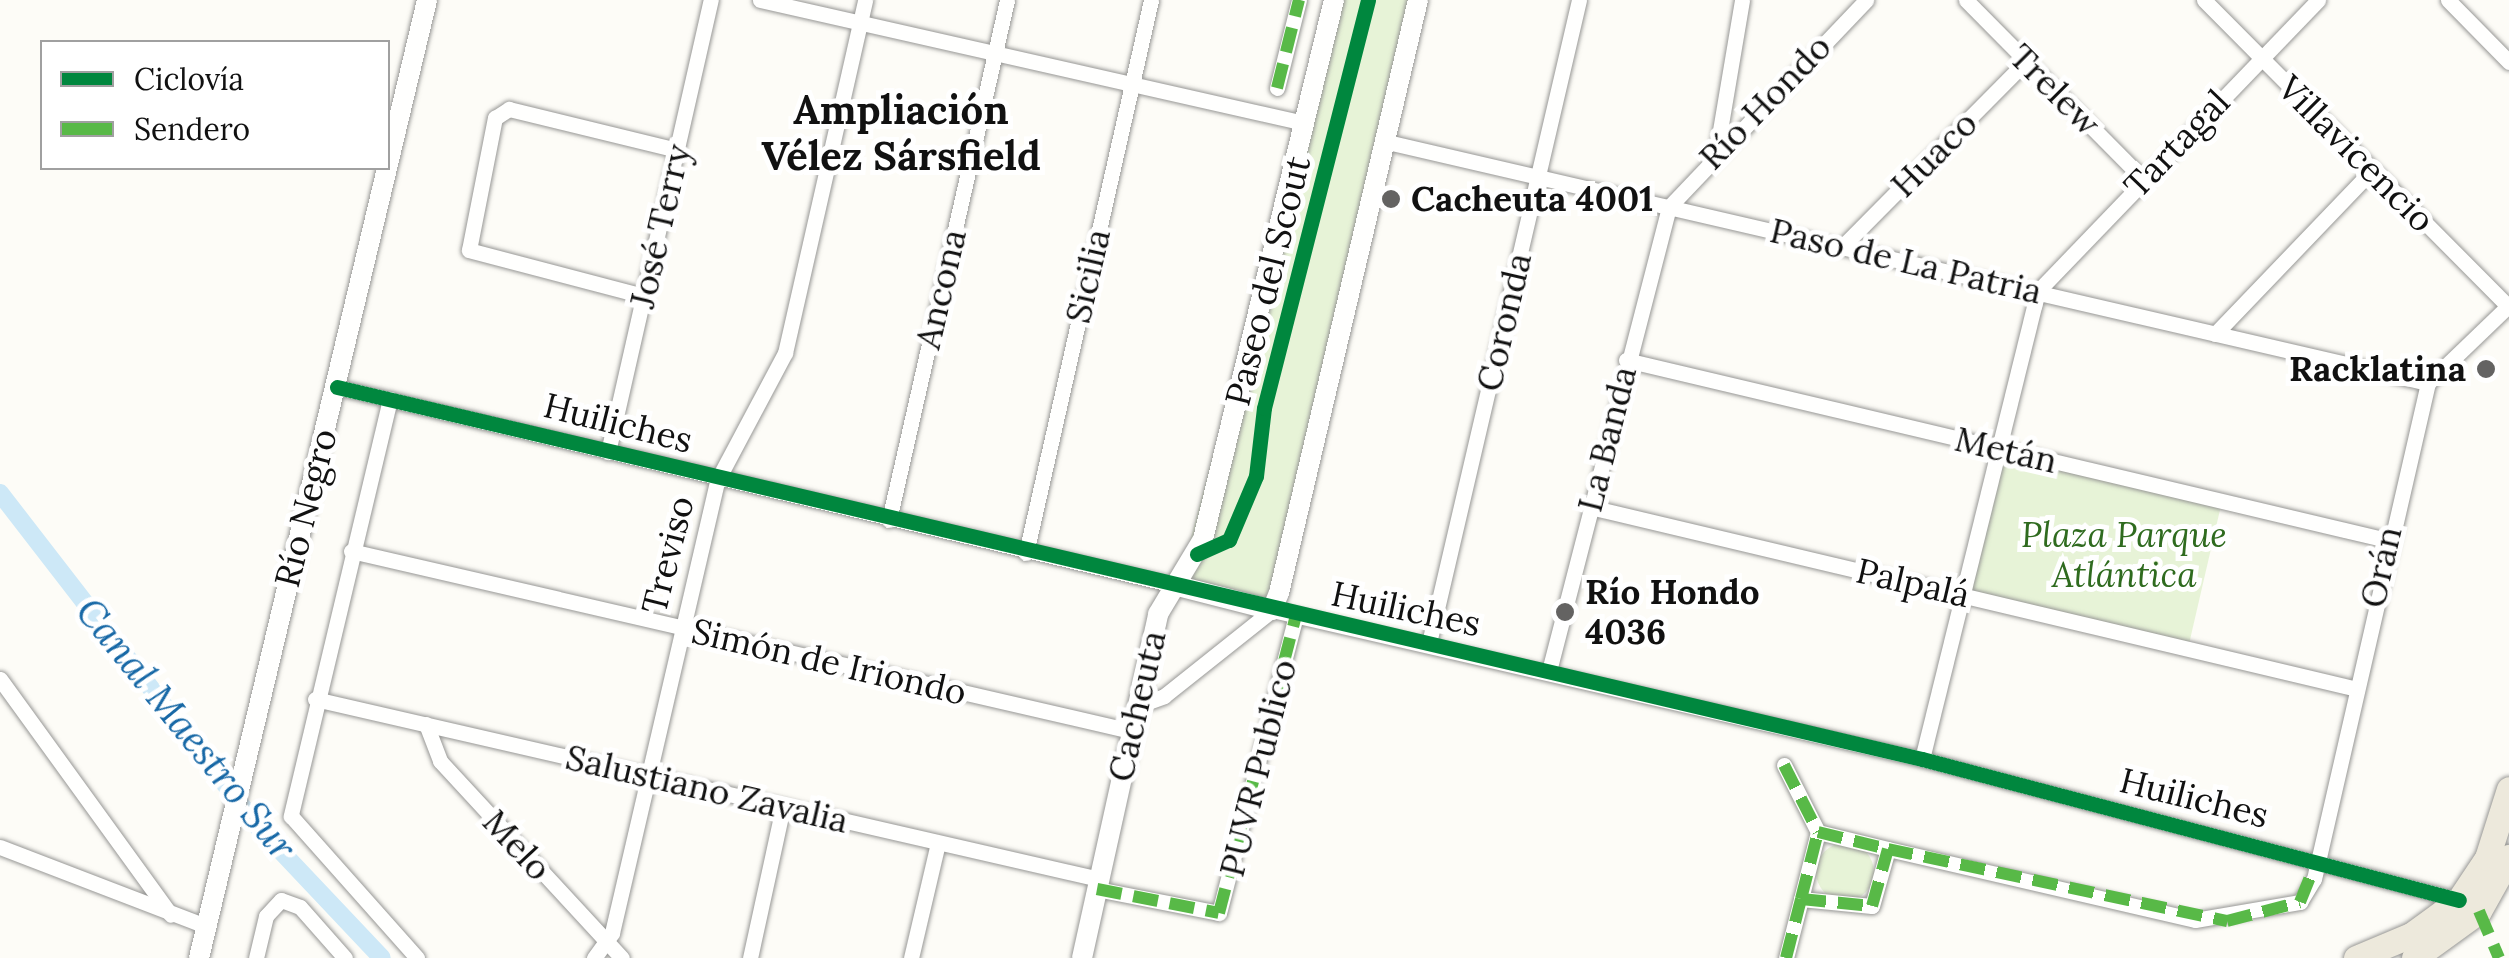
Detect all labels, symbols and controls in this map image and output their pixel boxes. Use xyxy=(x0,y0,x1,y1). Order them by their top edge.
street label: Río Hondo xyxy=(1690,26,1840,178)
street label: Trelew xyxy=(2001,36,2109,144)
legend xyxy=(40,40,390,170)
text: Ciclovía xyxy=(134,60,244,98)
street label: Villavicencio xyxy=(2269,67,2443,241)
street label: Tartagal xyxy=(2116,81,2238,207)
district label: Ampliación Vélez Sársfield xyxy=(761,86,1041,180)
street label: Huaco xyxy=(1882,102,1986,206)
text: Sendero xyxy=(134,110,250,148)
street label: José Terry xyxy=(621,140,699,312)
street label: Paseo del Scout xyxy=(1217,152,1319,410)
place label: Cacheuta 4001 xyxy=(1411,178,1653,220)
marker: Cacheuta 4001 xyxy=(1380,188,1402,210)
street label: Paso de La Patria xyxy=(1766,209,2046,313)
street label: Ancona xyxy=(907,225,975,353)
street label: Sicilia xyxy=(1057,225,1119,327)
street label: Coronda xyxy=(1468,249,1540,395)
place label: Racklatina xyxy=(2289,348,2466,390)
marker: Racklatina xyxy=(2475,358,2497,380)
street label: La Banda xyxy=(1569,362,1645,516)
street label: Huiliches xyxy=(539,384,697,462)
street label: Metán xyxy=(1951,418,2061,482)
street label: Río Negro xyxy=(266,425,346,591)
street label: Treviso xyxy=(633,492,703,618)
park label: Plaza Parque Atlántica xyxy=(2021,514,2227,596)
street label: Orán xyxy=(2351,522,2411,612)
street label: Palpalá xyxy=(1852,550,1974,616)
place label: Río Hondo 4036 xyxy=(1585,571,1760,653)
street label: Huiliches xyxy=(1328,573,1484,645)
water label: Canal Maestro Sur xyxy=(67,589,305,869)
marker: Río Hondo 4036 xyxy=(1554,601,1576,623)
street label: Simón de Iriondo xyxy=(688,610,970,714)
street label: Cacheuta xyxy=(1099,626,1175,786)
street label: PUVR Publico xyxy=(1211,655,1305,881)
street label: Salustiano Zavalia xyxy=(562,736,852,842)
street label: Huiliches xyxy=(2115,759,2273,837)
street label: Melo xyxy=(474,801,560,889)

